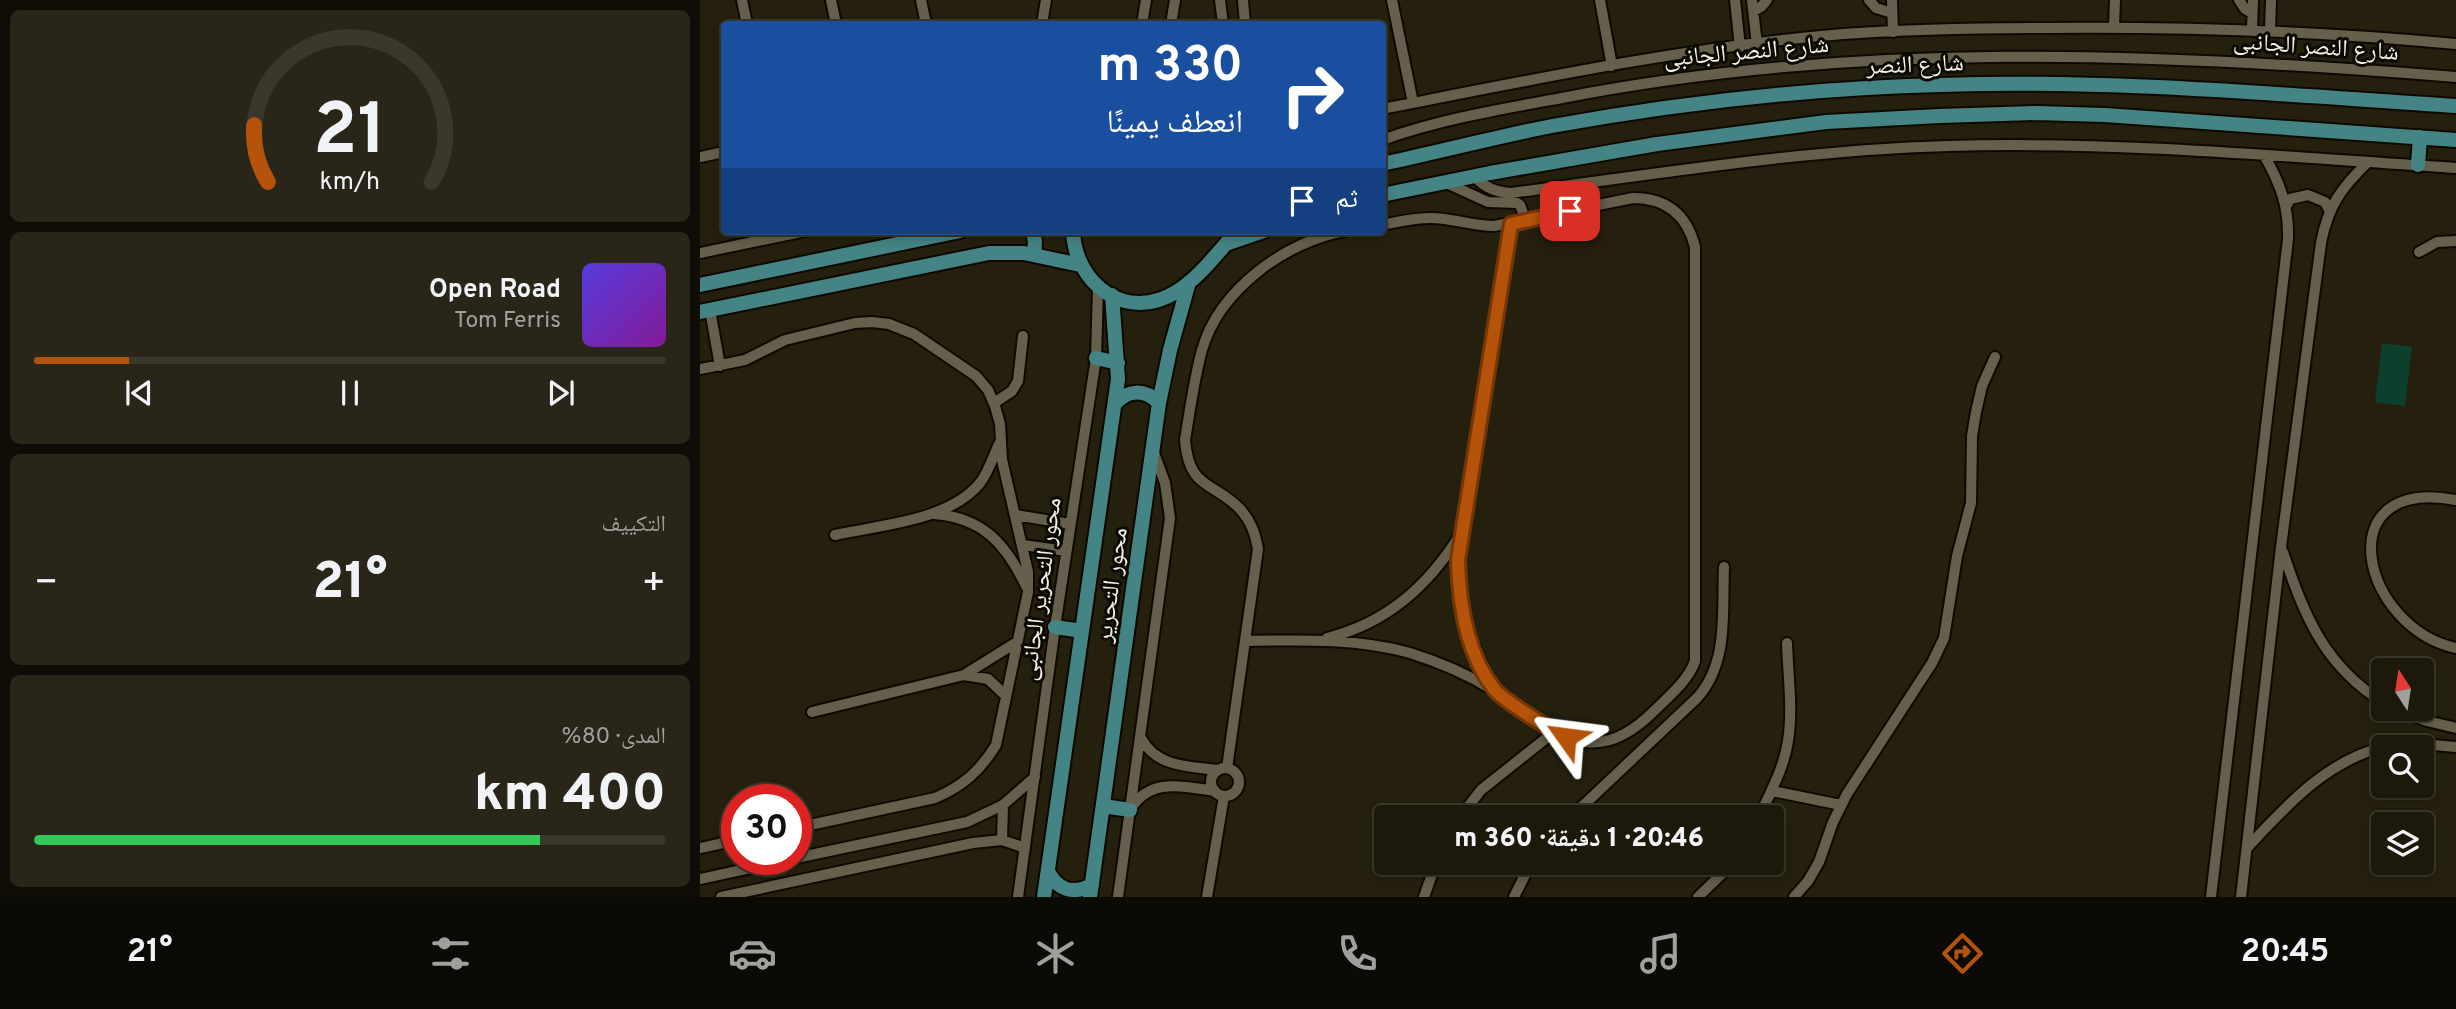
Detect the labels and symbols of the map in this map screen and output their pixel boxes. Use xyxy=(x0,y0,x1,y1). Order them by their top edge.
street label: شارع النصر الجانبى xyxy=(2232,27,2400,69)
street label: شارع النصر الجانبى xyxy=(1662,31,1830,75)
street label: شارع النصر xyxy=(1865,49,1964,83)
pin xyxy=(1540,181,1600,241)
street label: محور التحرير الجانبى xyxy=(1014,496,1070,683)
street label: محور التحرير xyxy=(1090,526,1136,646)
north arrow xyxy=(2371,658,2434,721)
position arrow xyxy=(1529,700,1603,774)
speed limit sign: 30 xyxy=(721,784,812,875)

